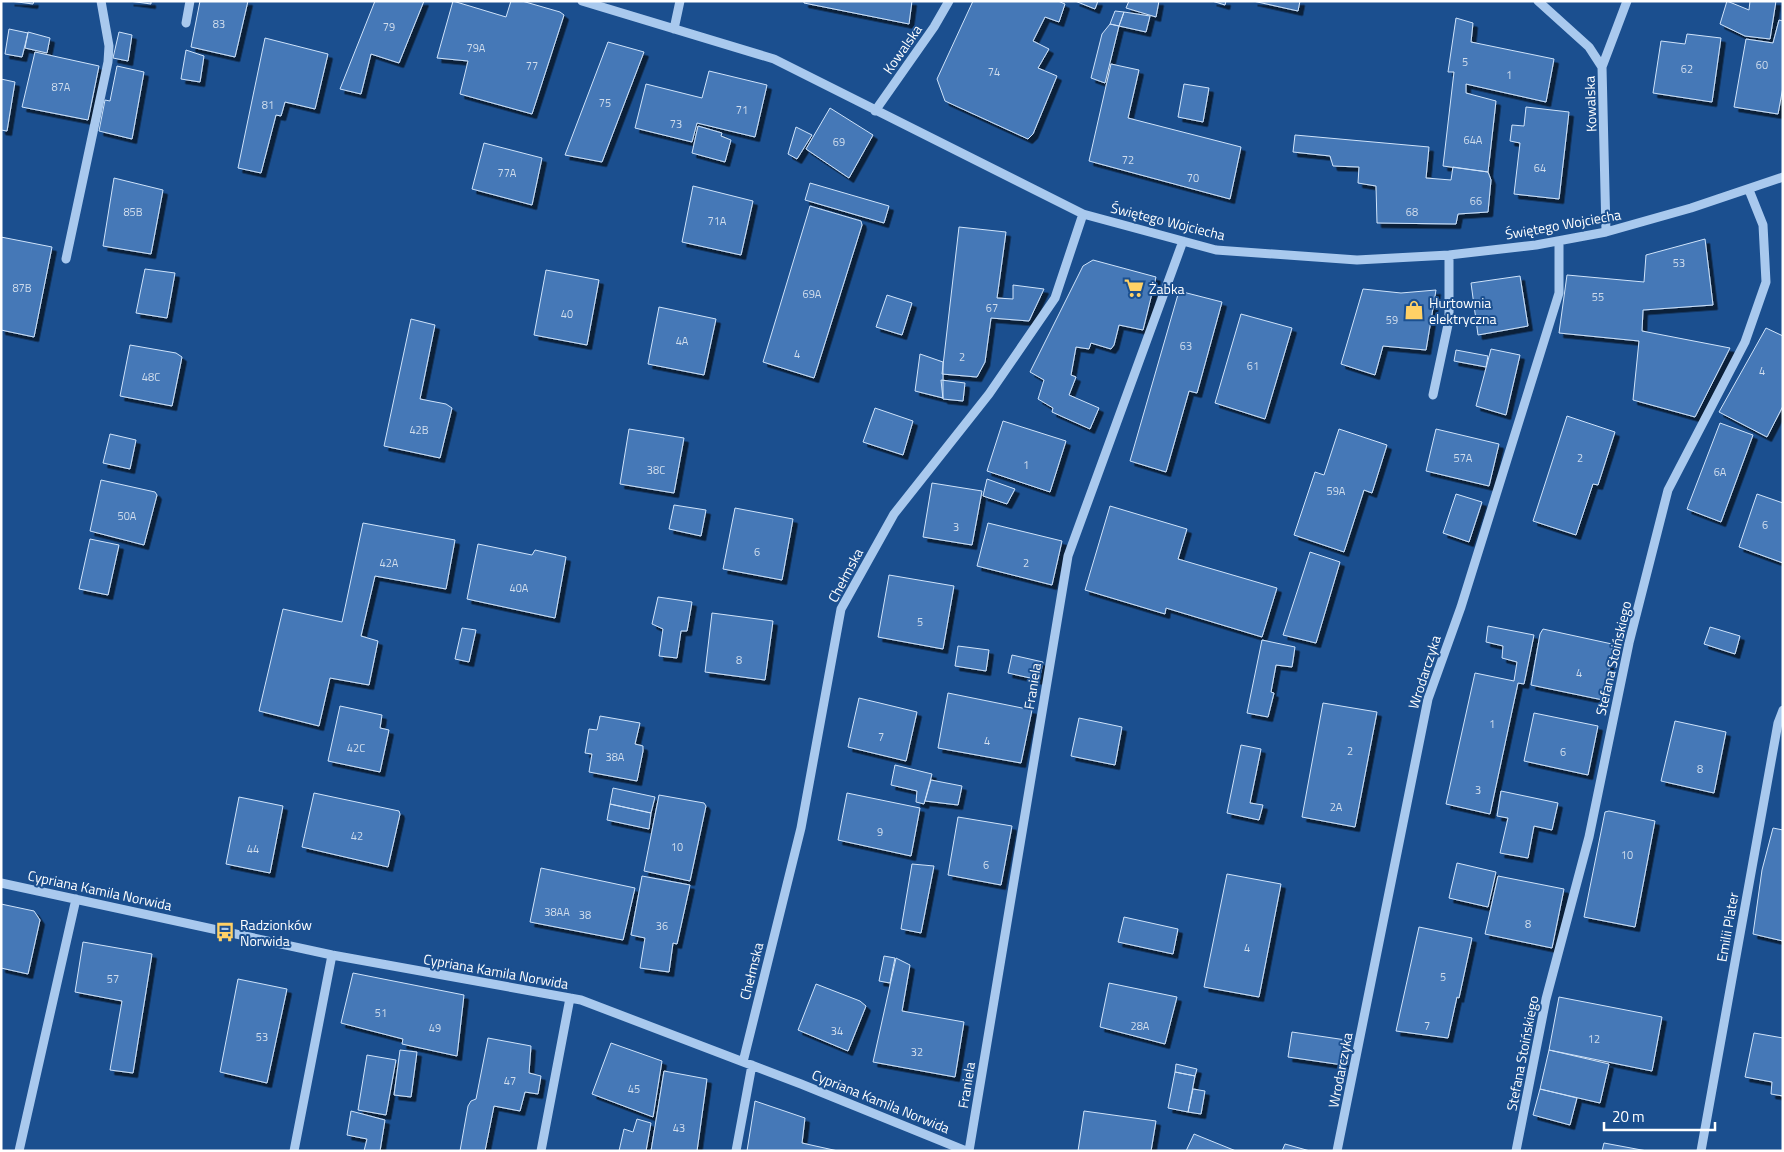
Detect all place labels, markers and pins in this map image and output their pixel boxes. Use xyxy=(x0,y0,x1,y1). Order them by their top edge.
supermarket icon: Żabka xyxy=(1123,277,1145,299)
place label: Żabka xyxy=(1149,278,1185,299)
place label: Hurtownia elektryczna xyxy=(1429,292,1496,329)
shop icon: Hurtownia elektryczna xyxy=(1403,299,1425,321)
place label: Radzionków Norwida xyxy=(240,914,312,951)
bus stop icon: Radzionków Norwida xyxy=(214,921,236,943)

